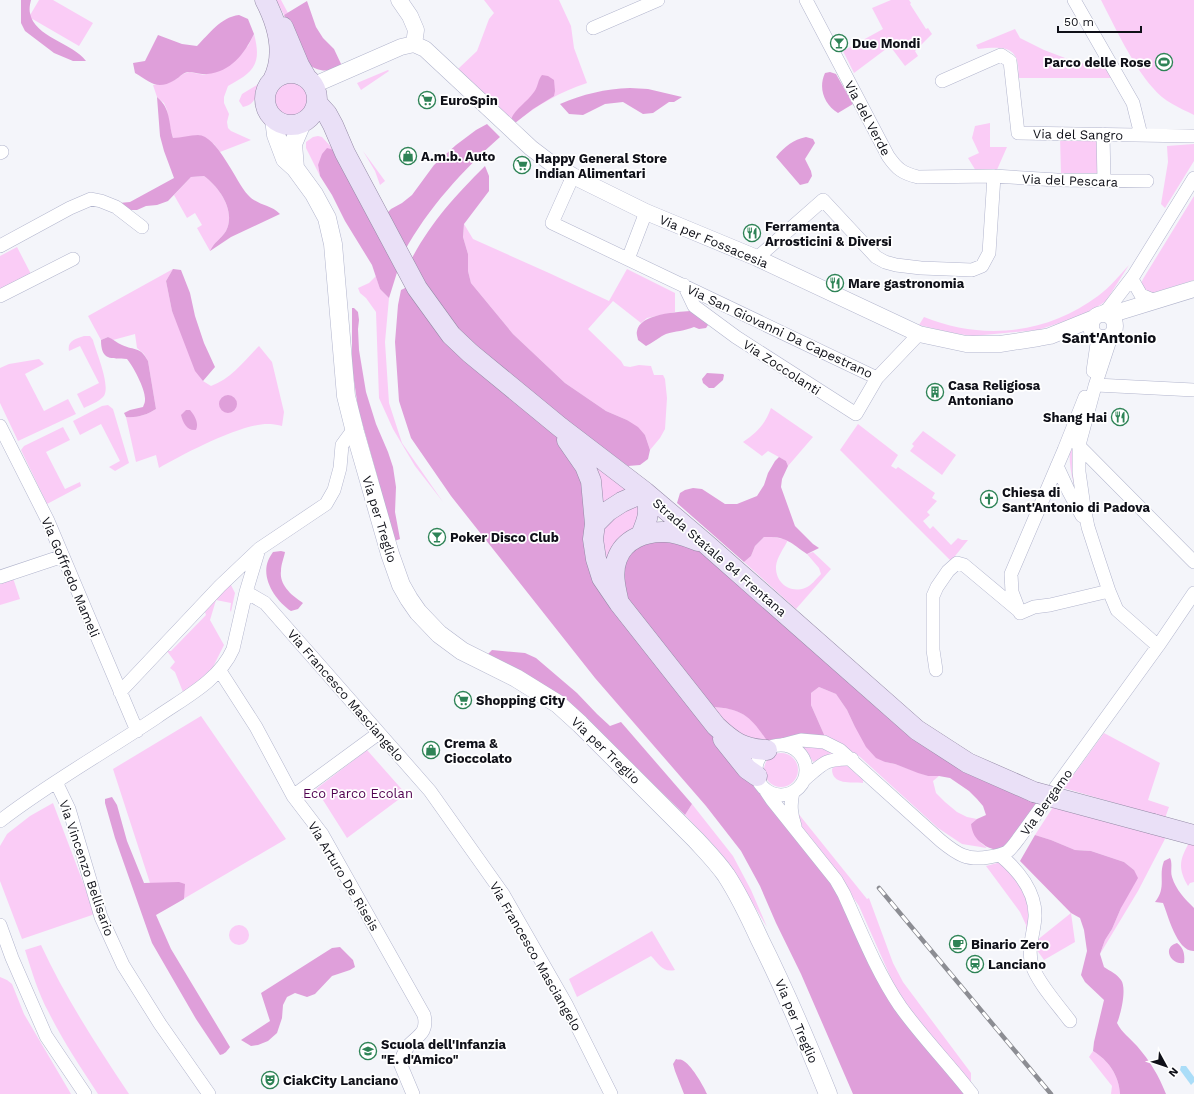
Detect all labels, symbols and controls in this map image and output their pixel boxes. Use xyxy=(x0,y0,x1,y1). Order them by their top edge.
scale bar xyxy=(1058,8,1141,34)
text: 50 m xyxy=(1064,15,1094,29)
bar icon: Due Mondi xyxy=(829,33,849,53)
place label: Due Mondi xyxy=(852,36,920,51)
sports icon: Parco delle Rose xyxy=(1154,52,1174,72)
place label: Parco delle Rose xyxy=(1044,55,1151,70)
street label: Via del Verde xyxy=(842,78,894,158)
supermarket icon: EuroSpin xyxy=(417,90,437,110)
place label: EuroSpin xyxy=(440,93,498,108)
street label: Via del Sangro xyxy=(1033,126,1124,143)
shop icon: A.m.b. Auto xyxy=(398,146,418,166)
place label: A.m.b. Auto xyxy=(421,149,495,164)
place label: Happy General Store Indian Alimentari xyxy=(535,151,668,181)
supermarket icon: Happy General Store Indian Alimentari xyxy=(512,155,532,175)
street label: Via del Pescara xyxy=(1022,171,1119,190)
street label: Via per Fossacesia xyxy=(657,212,771,271)
place label: Ferramenta Arrosticini & Diversi xyxy=(765,219,892,249)
restaurant icon: Ferramenta Arrosticini & Diversi xyxy=(742,223,762,243)
restaurant icon: Mare gastronomia xyxy=(825,273,845,293)
place label: Mare gastronomia xyxy=(848,276,965,291)
street label: Via San Giovanni Da Capestrano xyxy=(684,282,875,381)
district label: Sant'Antonio xyxy=(1062,329,1156,347)
street label: Via Zoccolanti xyxy=(740,337,823,398)
place label: Casa Religiosa Antoniano xyxy=(948,378,1041,408)
building icon: Casa Religiosa Antoniano xyxy=(925,382,945,402)
restaurant icon: Shang Hai xyxy=(1110,407,1130,427)
place label: Shang Hai xyxy=(1043,410,1107,425)
street label: Via per Treglio xyxy=(359,474,400,564)
place label: Chiesa di Sant'Antonio di Padova xyxy=(1002,485,1150,515)
church icon: Chiesa di Sant'Antonio di Padova xyxy=(979,489,999,509)
street label: Strada Statale 84 Frentana xyxy=(650,495,790,620)
street label: Via Goffredo Mameli xyxy=(38,515,103,640)
bar icon: Poker Disco Club xyxy=(427,527,447,547)
place label: Poker Disco Club xyxy=(450,530,559,545)
street label: Via Francesco Masciangelo xyxy=(284,626,407,765)
supermarket icon: Shopping City xyxy=(453,690,473,710)
place label: Shopping City xyxy=(476,693,566,708)
street label: Via per Treglio xyxy=(568,714,643,787)
place label: Crema & Cioccolato xyxy=(444,736,512,766)
shop icon: Crema & Cioccolato xyxy=(421,740,441,760)
street label: Via Bergamo xyxy=(1017,766,1076,839)
park label: Eco Parco Ecolan xyxy=(303,786,413,801)
street label: Via Vincenzo Bellisario xyxy=(56,798,117,938)
street label: Via Arturo De Riseis xyxy=(305,819,382,934)
street label: Via Francesco Masciangelo xyxy=(487,879,585,1034)
cafe icon: Binario Zero xyxy=(948,934,968,954)
place label: Binario Zero xyxy=(971,937,1049,952)
station icon: Lanciano xyxy=(965,954,985,974)
place label: Lanciano xyxy=(988,957,1046,972)
street label: Via per Treglio xyxy=(772,977,821,1066)
place label: Scuola dell'Infanzia "E. d'Amico" xyxy=(381,1037,507,1067)
school or university icon: Scuola dell'Infanzia "E. d'Amico" xyxy=(358,1041,378,1061)
north arrow xyxy=(1146,1046,1186,1086)
text: N xyxy=(1166,1065,1181,1079)
theatre icon: CiakCity Lanciano xyxy=(260,1070,280,1090)
place label: CiakCity Lanciano xyxy=(283,1073,398,1088)

